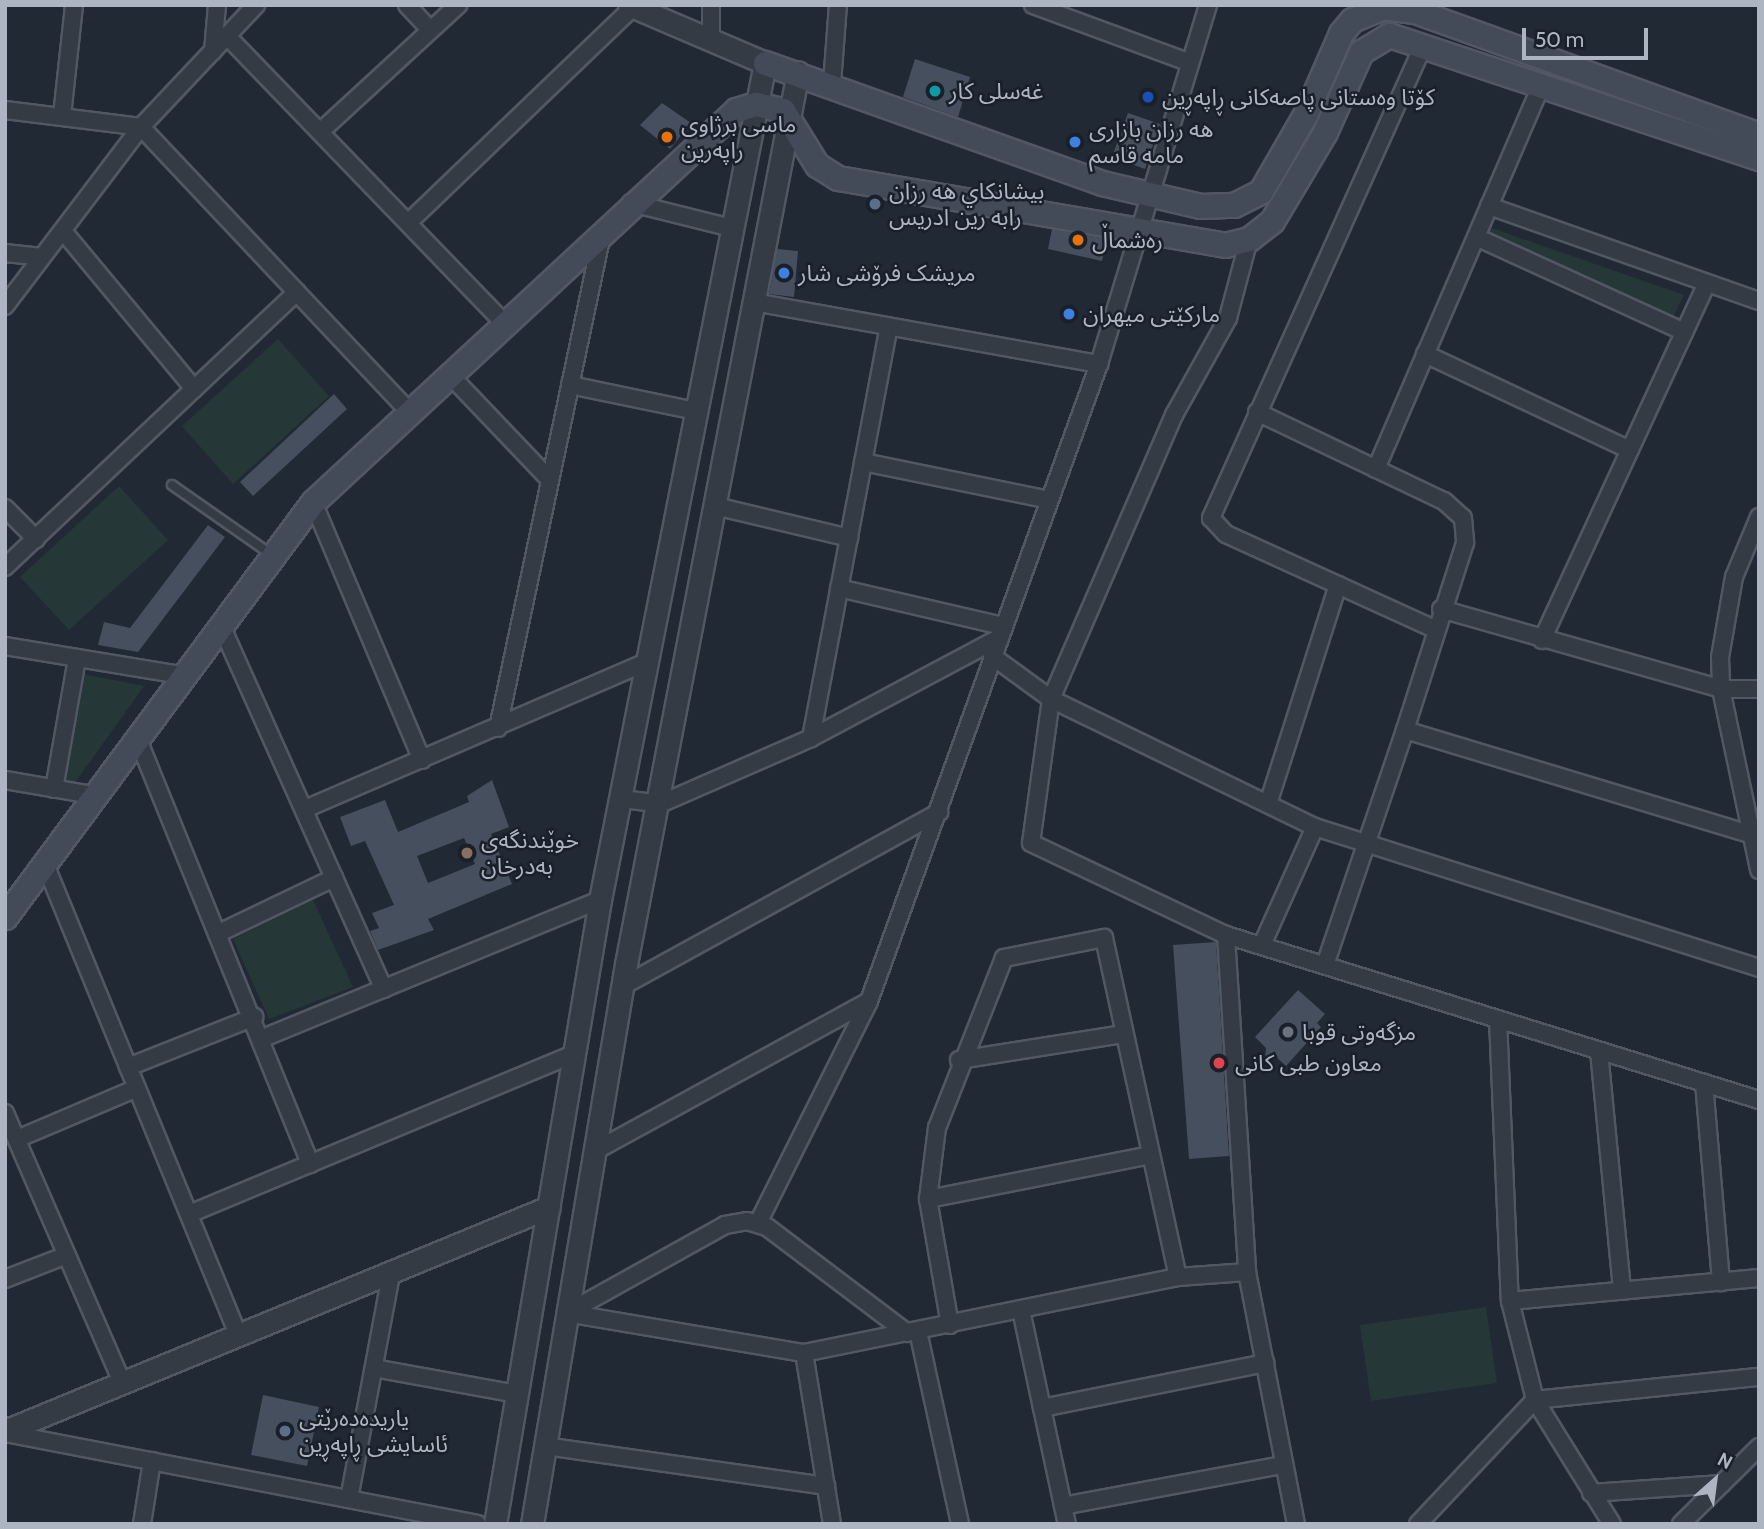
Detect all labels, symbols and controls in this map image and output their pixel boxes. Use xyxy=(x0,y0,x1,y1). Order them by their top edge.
scale bar xyxy=(1526,14,1652,58)
text: 50 m xyxy=(1535,27,1584,52)
place label: غەسلی کار xyxy=(949,77,1043,105)
marker: غەسلی کار xyxy=(927,83,943,99)
place label: كۆتا وەستانی پاصەکانی ڕاپەڕین xyxy=(1162,83,1435,111)
marker: كۆتا وەستانی پاصەکانی ڕاپەڕین xyxy=(1140,89,1156,105)
place label: ماسی برژاوی راپەرین xyxy=(681,110,796,164)
place label: هه رزان بازارى مامه قاسم xyxy=(1089,115,1213,169)
marker: ماسی برژاوی راپەرین xyxy=(659,129,675,145)
marker: هه رزان بازارى مامه قاسم xyxy=(1067,134,1083,150)
place label: بيشانكاي هه رزان رابه رين ادريس xyxy=(889,177,1044,231)
marker: بيشانكاي هه رزان رابه رين ادريس xyxy=(867,196,883,212)
place label: رەشماڵ xyxy=(1092,226,1163,254)
marker: رەشماڵ xyxy=(1070,232,1086,248)
place label: مریشک فرۆشی شار xyxy=(798,259,975,287)
marker: مریشک فرۆشی شار xyxy=(776,265,792,281)
place label: مارکێتی میهران xyxy=(1083,300,1220,328)
marker: مارکێتی میهران xyxy=(1061,306,1077,322)
place label: خوێندنگەی بەدرخان xyxy=(481,826,579,880)
marker: خوێندنگەی بەدرخان xyxy=(459,845,475,861)
place label: مزگەوتی قوبا xyxy=(1302,1018,1416,1046)
marker: مزگەوتی قوبا xyxy=(1280,1024,1296,1040)
place label: معاون طبی کانی xyxy=(1235,1049,1382,1077)
marker: معاون طبی کانی xyxy=(1209,1053,1229,1073)
place label: یاریدەدەرێتی ئاسایشی ڕاپەڕین xyxy=(299,1404,448,1458)
marker: یاریدەدەرێتی ئاسایشی ڕاپەڕین xyxy=(277,1423,293,1439)
north arrow xyxy=(1680,1445,1750,1515)
text: N xyxy=(1714,1448,1736,1474)

